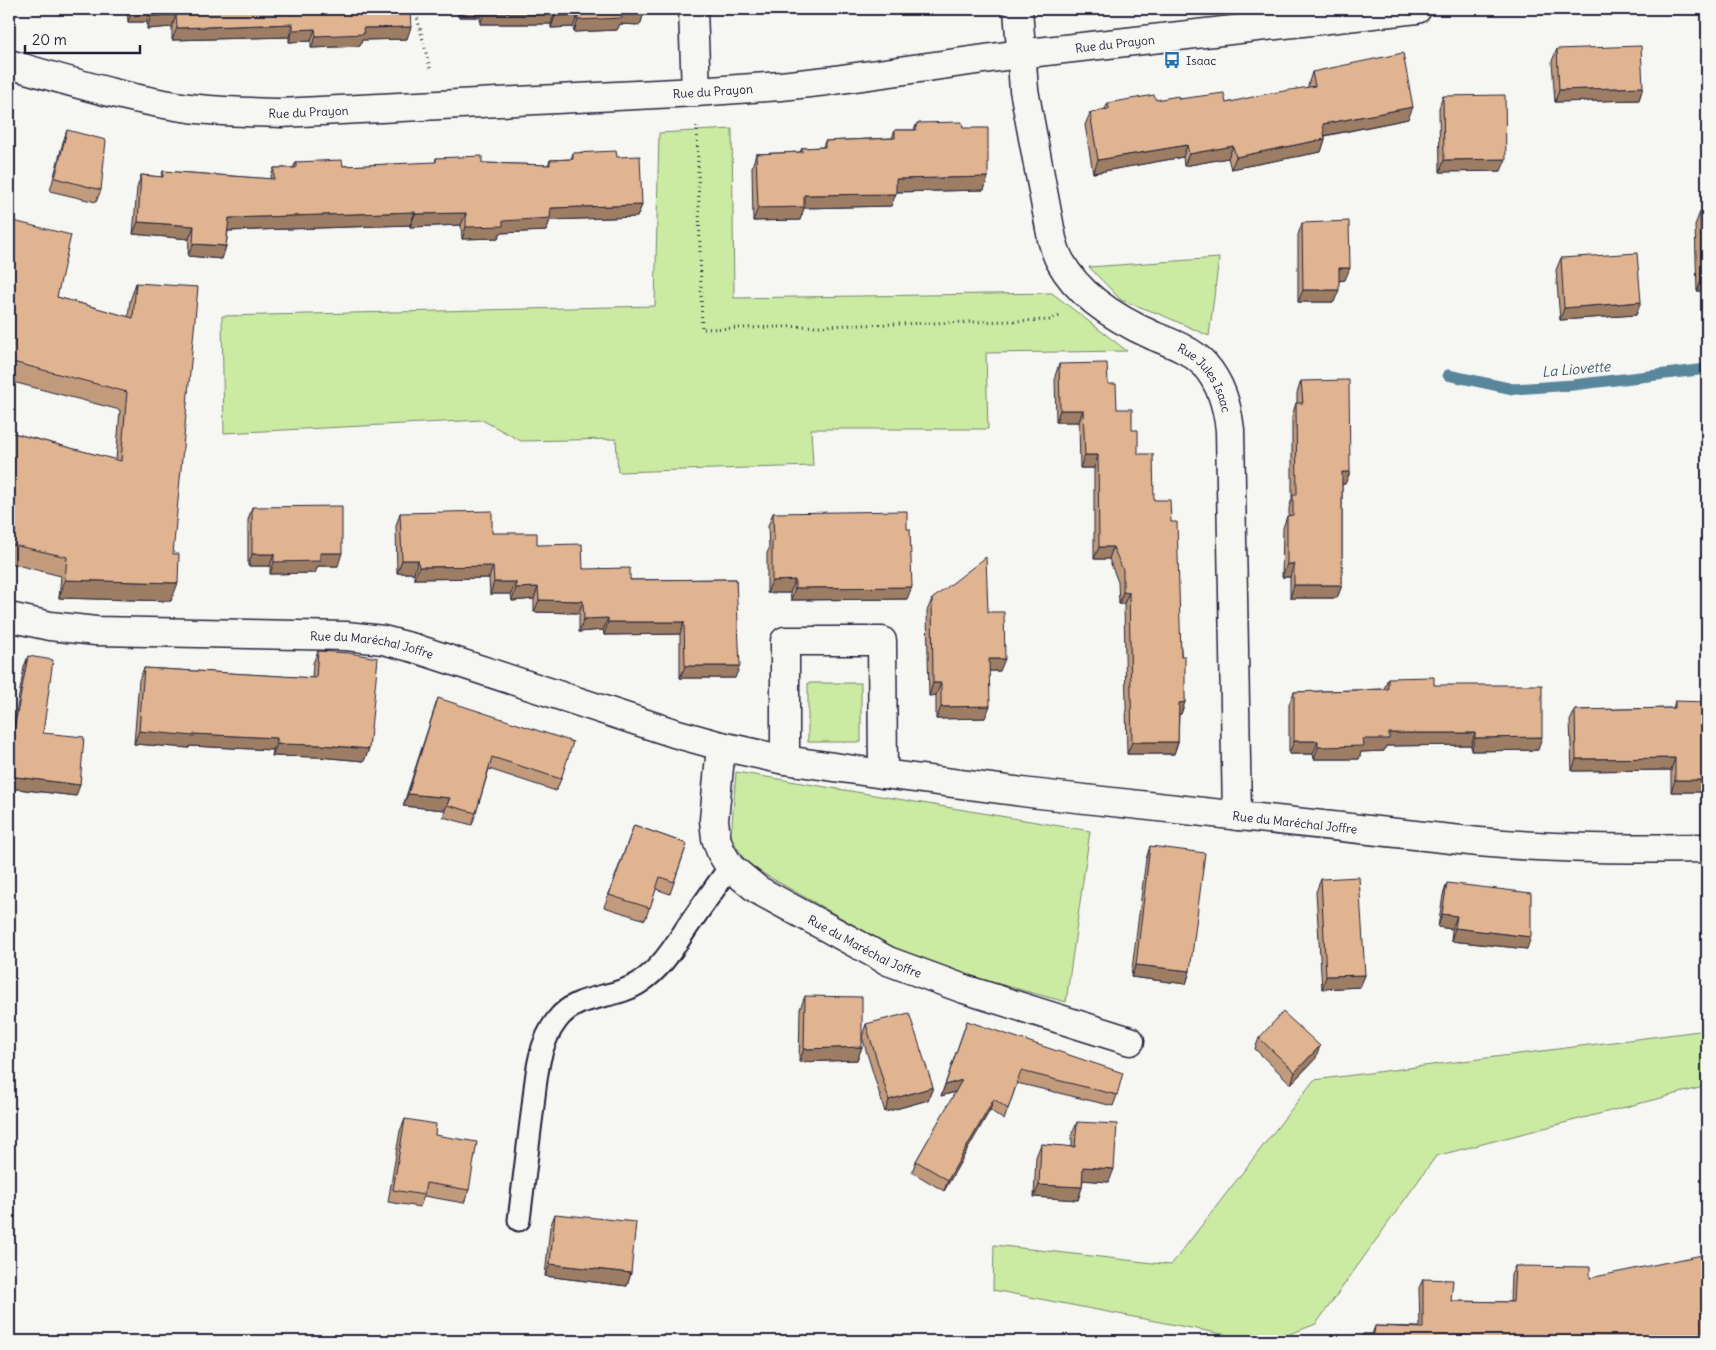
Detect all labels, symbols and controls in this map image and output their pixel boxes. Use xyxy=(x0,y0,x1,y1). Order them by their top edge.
scale bar xyxy=(25,22,140,54)
text: 20 m xyxy=(32,30,67,49)
street label: Rue du Prayon xyxy=(1074,31,1156,55)
bus stop icon: Isaac xyxy=(1162,50,1182,70)
place label: Isaac xyxy=(1186,53,1216,68)
street label: Rue du Prayon xyxy=(672,81,753,101)
street label: Rue du Prayon xyxy=(268,102,349,121)
street label: Rue Jules Isaac xyxy=(1175,340,1234,414)
water label: La Liovette xyxy=(1541,357,1612,381)
street label: Rue du Maréchal Joffre xyxy=(310,628,436,661)
street label: Rue du Maréchal Joffre xyxy=(1232,808,1358,836)
street label: Rue du Maréchal Joffre xyxy=(806,911,924,980)

